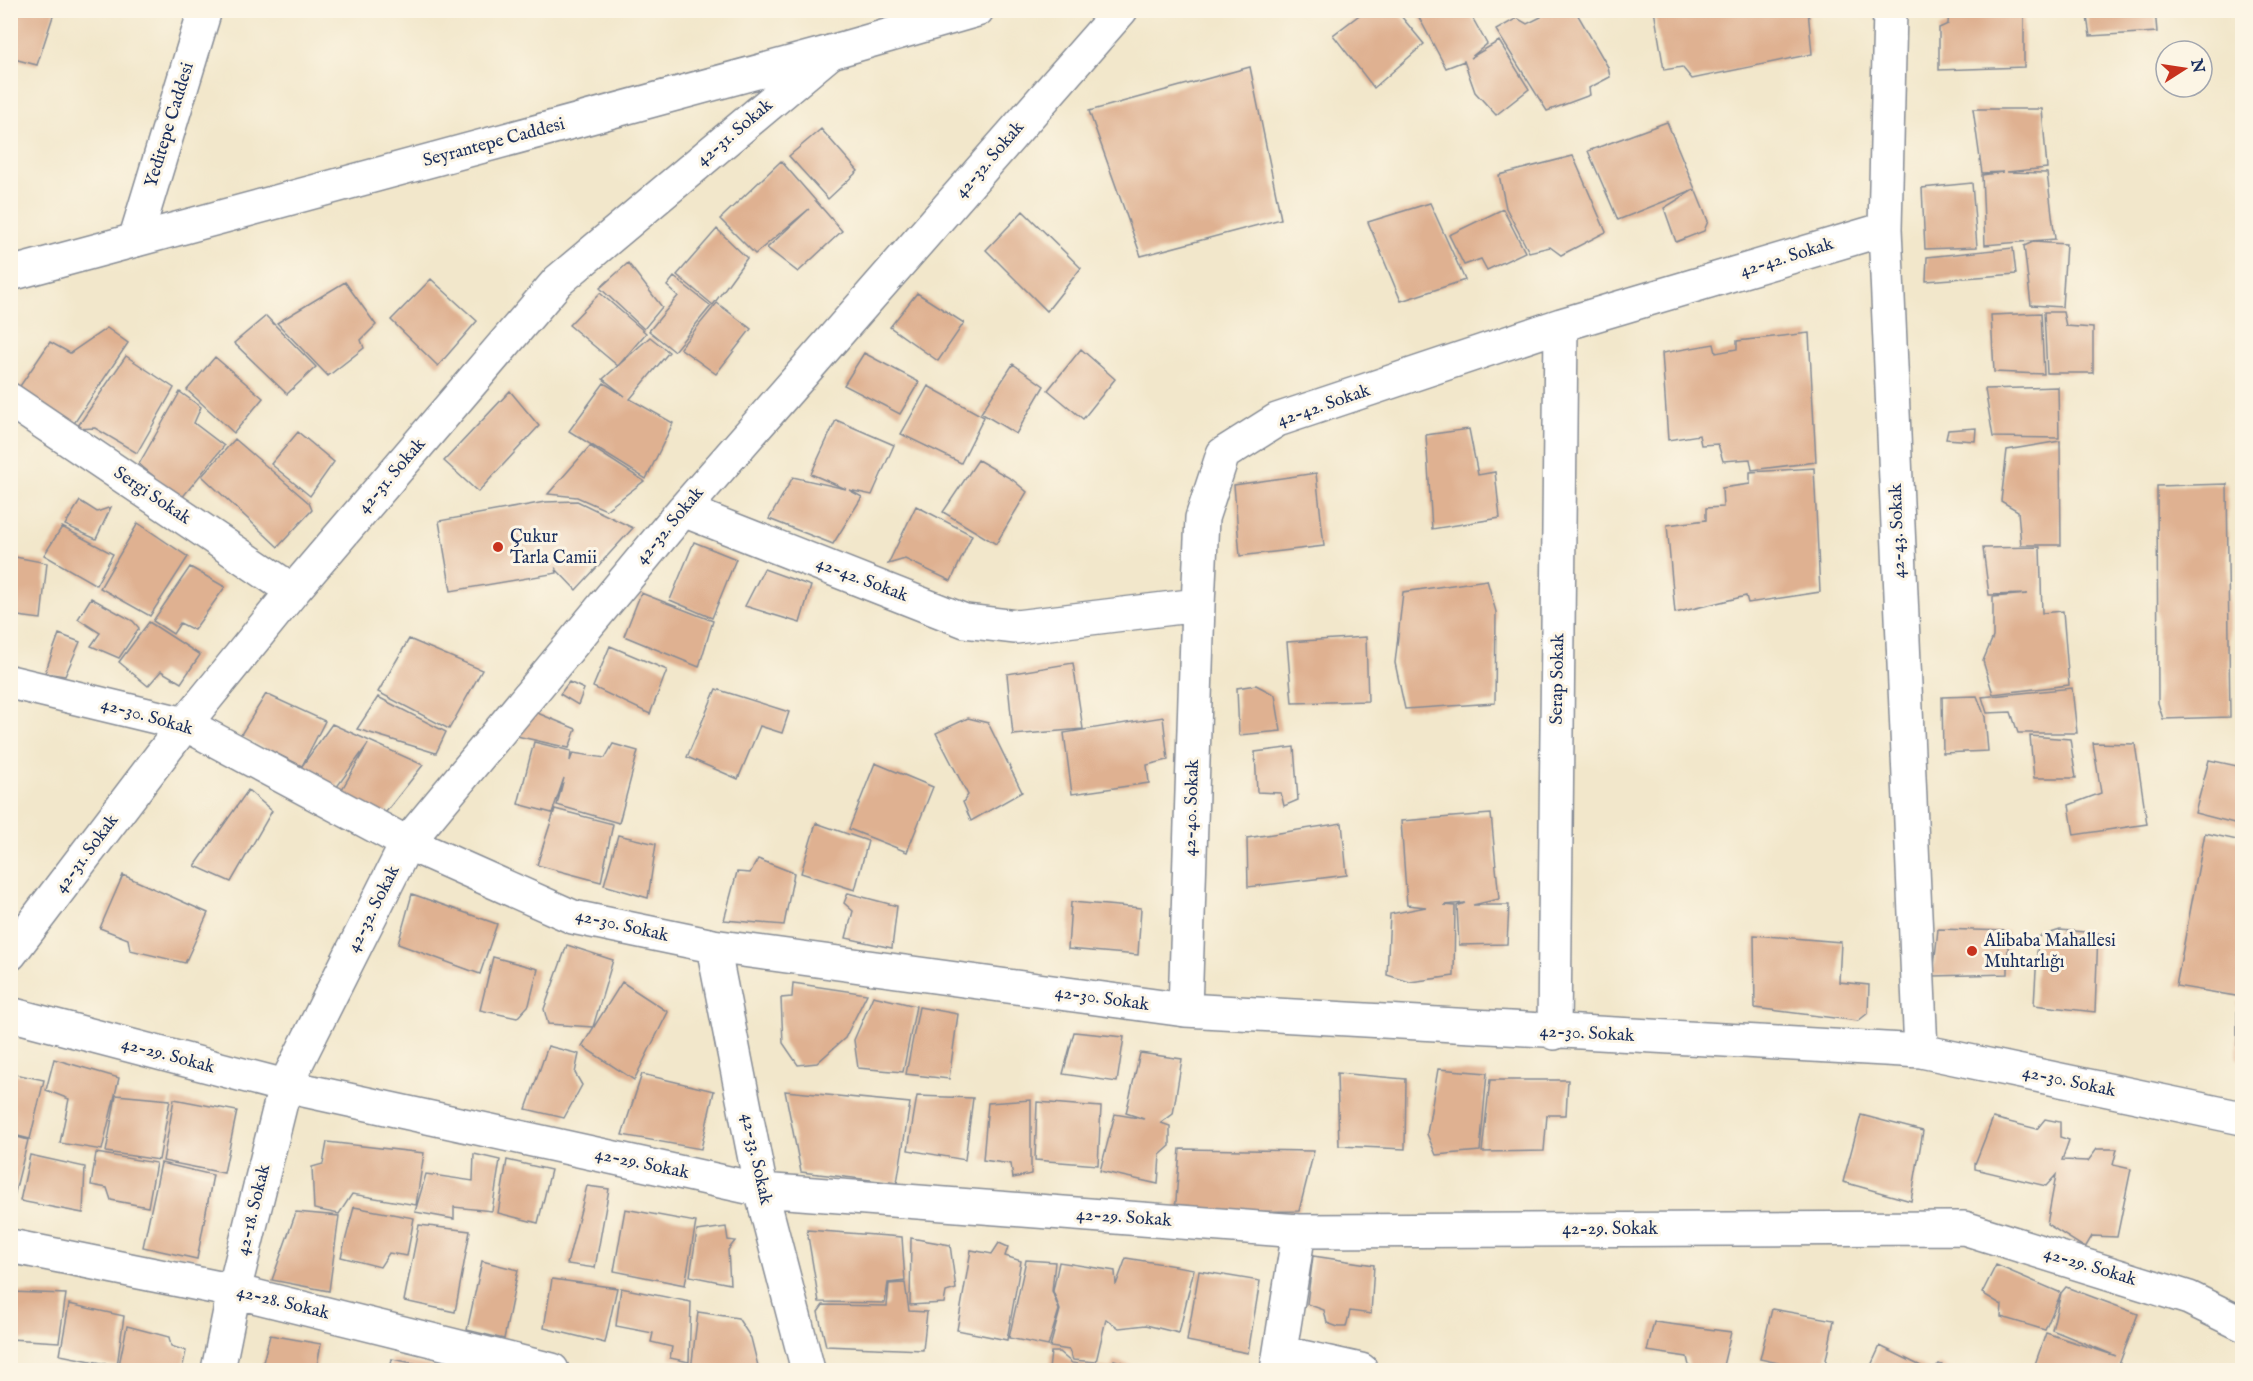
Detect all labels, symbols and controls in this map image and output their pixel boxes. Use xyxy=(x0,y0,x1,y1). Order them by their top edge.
north arrow xyxy=(2154,39,2214,99)
text: N xyxy=(2185,56,2208,75)
street label: Yeditepe Caddesi xyxy=(140,60,200,190)
street label: 42-31. Sokak xyxy=(692,94,778,172)
street label: Seyrantepe Caddesi xyxy=(421,113,568,173)
street label: 42-32. Sokak xyxy=(950,117,1030,203)
street label: 42-42. Sokak xyxy=(1737,233,1837,283)
street label: 42-42. Sokak xyxy=(1275,379,1374,433)
street label: 42-31. Sokak xyxy=(353,433,431,519)
street label: Sergi Sokak xyxy=(109,462,195,530)
street label: 42-32. Sokak xyxy=(631,482,709,570)
street label: 42-43. Sokak xyxy=(1885,483,1911,579)
place label: Çukur Tarla Camii xyxy=(510,526,597,570)
marker: Çukur Tarla Camii xyxy=(491,540,505,554)
street label: 42-42. Sokak xyxy=(813,552,912,608)
street label: Serap Sokak xyxy=(1546,633,1570,725)
street label: 42-30. Sokak xyxy=(98,693,196,741)
street label: 42-40. Sokak xyxy=(1179,759,1205,857)
street label: 42-31. Sokak xyxy=(50,810,124,898)
street label: 42-32. Sokak xyxy=(342,861,406,956)
street label: 42-30. Sokak xyxy=(573,904,671,948)
place label: Alibaba Mahallesi Muhtarlığı xyxy=(1983,930,2116,974)
marker: Alibaba Mahallesi Muhtarlığı xyxy=(1965,944,1979,958)
street label: 42-30. Sokak xyxy=(1053,981,1151,1017)
street label: 42-30. Sokak xyxy=(1539,1020,1635,1048)
street label: 42-29. Sokak xyxy=(119,1033,218,1080)
street label: 42-30. Sokak xyxy=(2020,1061,2118,1103)
street label: 42-33. Sokak xyxy=(735,1111,777,1207)
street label: 42-29. Sokak xyxy=(593,1143,692,1185)
street label: 42-18. Sokak xyxy=(232,1162,277,1258)
street label: 42-29. Sokak xyxy=(1076,1203,1173,1233)
street label: 42-29. Sokak xyxy=(1562,1218,1658,1241)
street label: 42-29. Sokak xyxy=(2041,1242,2139,1292)
street label: 42-28. Sokak xyxy=(234,1280,332,1326)

